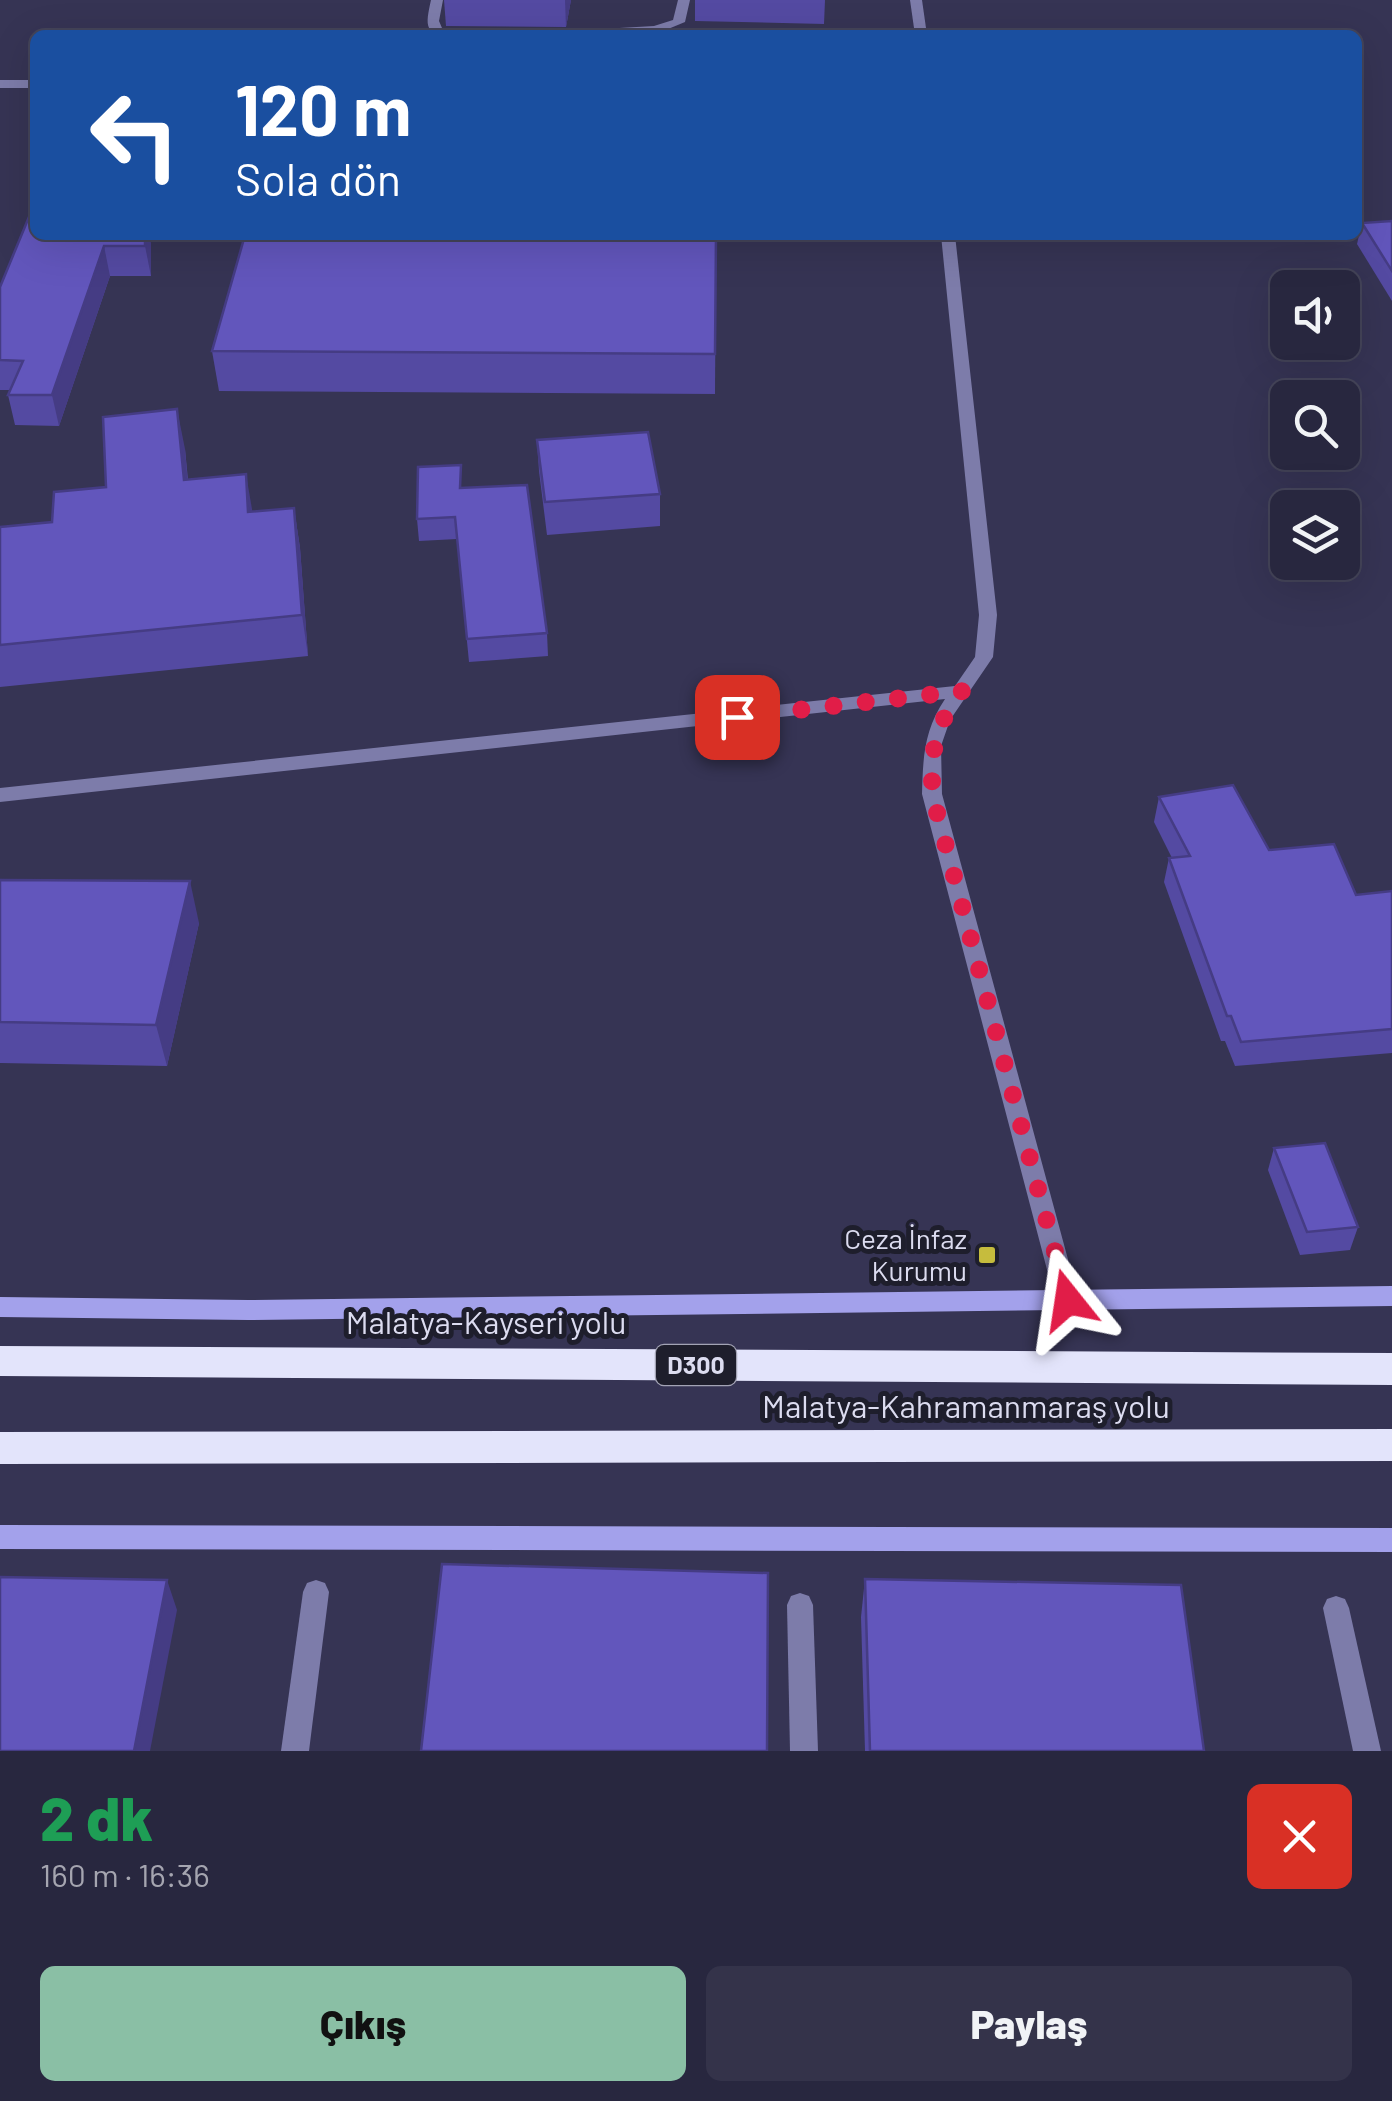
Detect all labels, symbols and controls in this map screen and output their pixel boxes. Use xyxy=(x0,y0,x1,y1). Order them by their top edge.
text: 120 m xyxy=(235,66,411,150)
icon: left xyxy=(70,70,200,200)
text: Sola dön xyxy=(235,151,401,205)
map controls xyxy=(1270,270,1360,580)
button: sound xyxy=(1270,270,1360,360)
button: search xyxy=(1270,380,1360,470)
button: layers xyxy=(1270,490,1360,580)
pin xyxy=(695,675,780,760)
icon: arrive xyxy=(710,690,765,745)
place label: Ceza İnfaz Kurumu xyxy=(844,1221,967,1287)
marker: Ceza İnfaz Kurumu xyxy=(976,1244,998,1266)
position arrow xyxy=(1016,1248,1120,1352)
street label: Malatya-Kayseri yolu xyxy=(346,1302,626,1340)
road number: D300 xyxy=(656,1345,736,1385)
street label: Malatya-Kahramanmaraş yolu xyxy=(762,1386,1170,1424)
text: 2 dk xyxy=(40,1781,153,1853)
button: close xyxy=(1247,1784,1352,1889)
text: 160 m · 16:36 xyxy=(40,1855,210,1893)
button: Çıkış xyxy=(40,1966,686,2081)
button: Paylaş xyxy=(706,1966,1352,2081)

